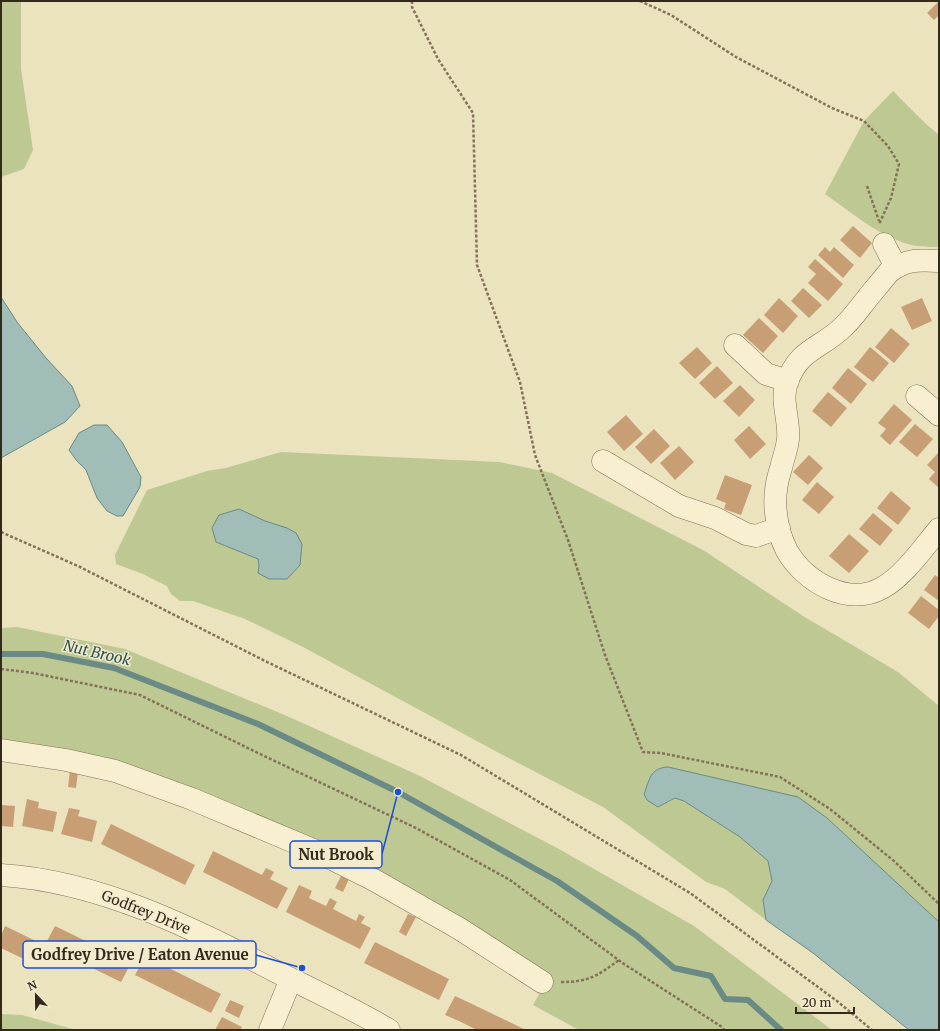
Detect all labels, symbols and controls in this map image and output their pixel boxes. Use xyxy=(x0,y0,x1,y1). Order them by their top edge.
water label: Nut Brook xyxy=(62,636,133,670)
callout: Nut Brook xyxy=(290,841,382,868)
text: Nut Brook xyxy=(298,845,374,864)
street label: Godfrey Drive xyxy=(99,886,193,938)
callout: Godfrey Drive / Eaton Avenue xyxy=(23,941,256,968)
text: Godfrey Drive / Eaton Avenue xyxy=(31,945,249,964)
north arrow xyxy=(16,975,56,1015)
text: N xyxy=(26,977,39,994)
scale bar xyxy=(796,989,854,1015)
text: 20 m xyxy=(802,995,831,1010)

